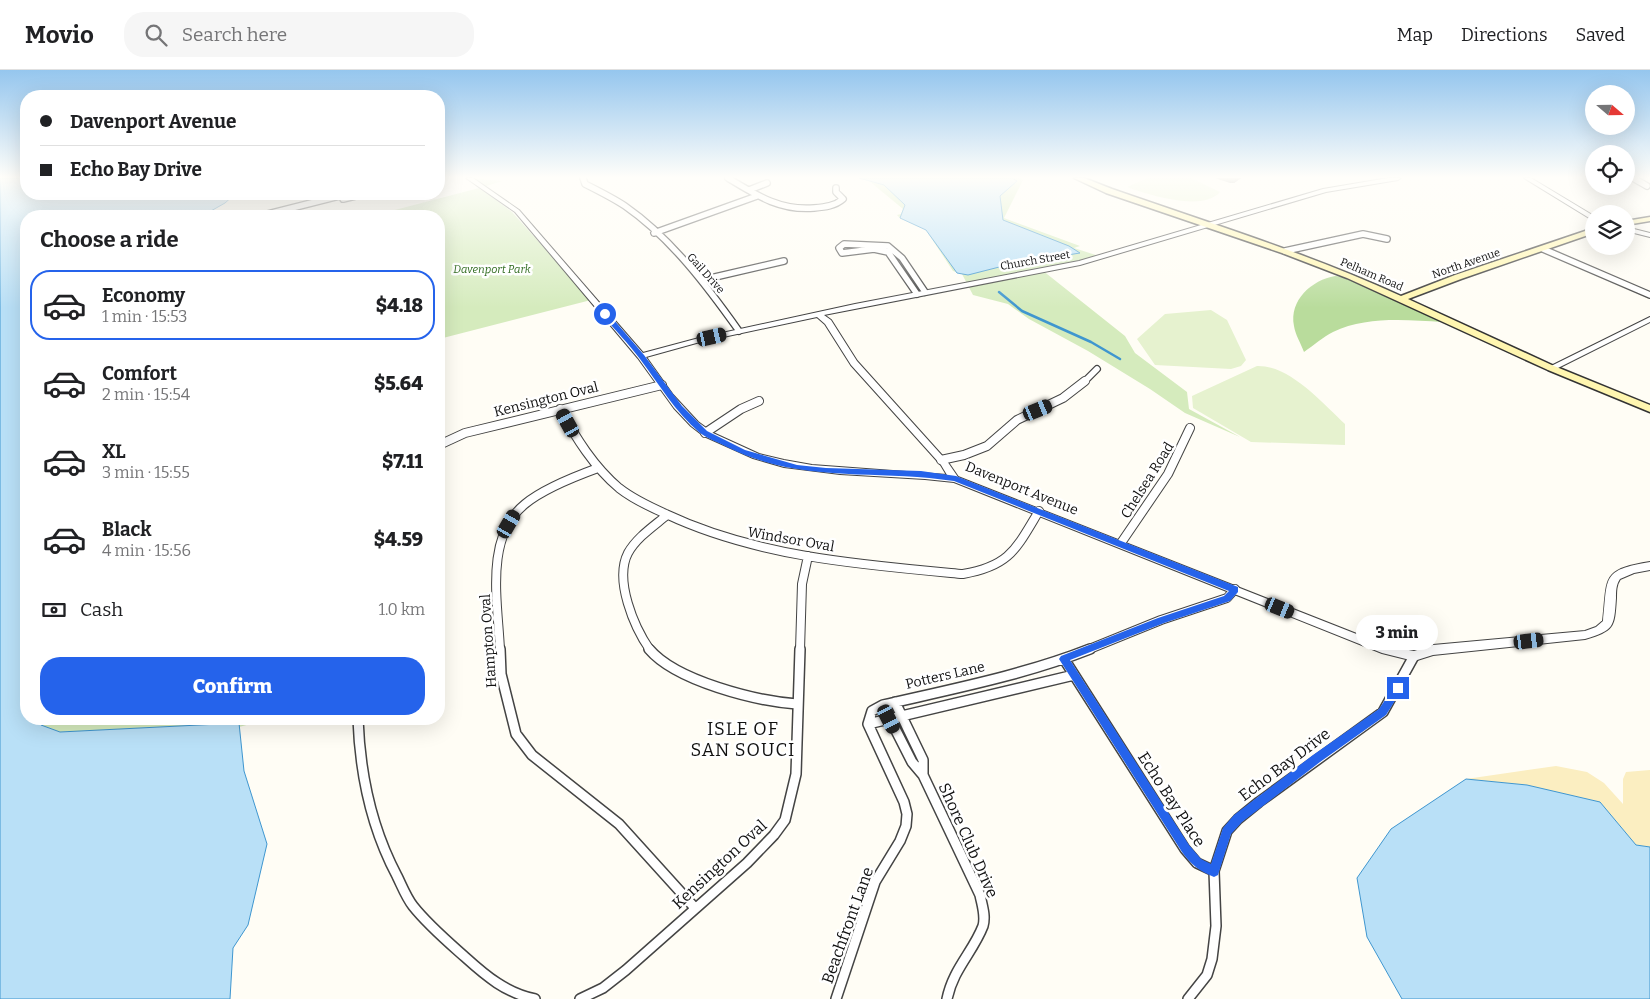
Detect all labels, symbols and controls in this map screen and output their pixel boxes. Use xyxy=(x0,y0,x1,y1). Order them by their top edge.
search box xyxy=(124,12,474,57)
text: Movio xyxy=(25,21,94,49)
icon: search xyxy=(142,21,170,49)
text: Search here xyxy=(182,23,287,46)
text: Map xyxy=(1397,24,1433,46)
text: Directions xyxy=(1461,24,1548,46)
text: Saved xyxy=(1576,24,1625,46)
north arrow xyxy=(1585,85,1635,135)
map controls xyxy=(1585,85,1635,255)
text: Davenport Avenue xyxy=(70,110,237,133)
button: locate xyxy=(1585,145,1635,195)
text: Echo Bay Drive xyxy=(70,158,202,181)
button: layers xyxy=(1585,205,1635,255)
text: Choose a ride xyxy=(40,226,179,253)
street label: North Avenue xyxy=(1430,246,1502,281)
street label: Church Street xyxy=(999,248,1071,273)
street label: Gail Drive xyxy=(684,250,727,296)
street label: Pelham Road xyxy=(1338,255,1406,294)
park label: Davenport Park xyxy=(453,263,532,276)
icon: car xyxy=(42,283,87,328)
text: Economy xyxy=(102,284,185,307)
text: $4.18 xyxy=(376,294,423,317)
route start xyxy=(594,303,616,325)
text: 1 min · 15:53 xyxy=(102,307,187,326)
car xyxy=(695,326,728,348)
icon: car xyxy=(42,361,87,406)
text: Comfort xyxy=(102,362,177,385)
text: $5.64 xyxy=(374,372,423,395)
street label: Kensington Oval xyxy=(492,378,600,421)
text: 2 min · 15:54 xyxy=(102,385,190,404)
car xyxy=(1021,397,1054,423)
car xyxy=(554,406,581,440)
icon: car xyxy=(42,439,87,484)
street label: Chelsea Road xyxy=(1117,439,1178,522)
text: XL xyxy=(102,440,126,463)
text: $7.11 xyxy=(382,450,423,473)
street label: Davenport Avenue xyxy=(963,458,1081,519)
text: 3 min · 15:55 xyxy=(102,463,190,482)
car xyxy=(495,507,522,541)
icon: car xyxy=(42,517,87,562)
text: Black xyxy=(102,518,152,541)
street label: Windsor Oval xyxy=(746,524,836,555)
text: $4.59 xyxy=(374,528,423,551)
text: 4 min · 15:56 xyxy=(102,541,191,560)
street label: Hampton Oval xyxy=(477,594,500,688)
car xyxy=(1263,595,1296,621)
icon: cash xyxy=(40,596,68,624)
text: Cash xyxy=(80,598,123,621)
text: 1.0 km xyxy=(378,600,425,619)
callout: 3 min xyxy=(1357,616,1439,650)
text: 3 min xyxy=(1376,623,1418,642)
car xyxy=(1513,632,1544,650)
button: Confirm xyxy=(40,657,425,715)
street label: Potters Lane xyxy=(904,658,986,693)
route end xyxy=(1387,677,1409,699)
car xyxy=(875,702,902,736)
district label: ISLE OF SAN SOUCI xyxy=(691,718,795,761)
street label: Echo Bay Drive xyxy=(1235,724,1334,805)
street label: Echo Bay Place xyxy=(1134,748,1209,850)
street label: Shore Club Drive xyxy=(935,780,1002,901)
street label: Kensington Oval xyxy=(668,816,771,913)
street label: Beachfront Lane xyxy=(818,864,877,986)

